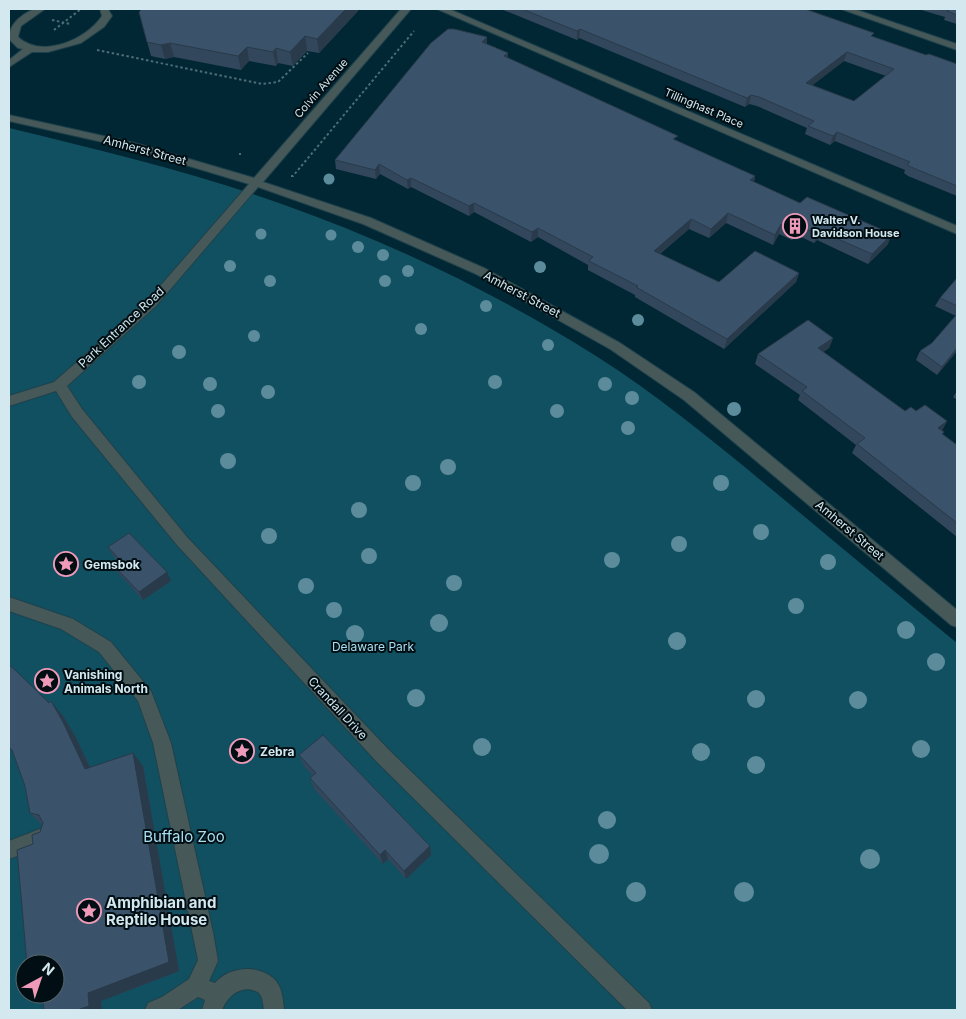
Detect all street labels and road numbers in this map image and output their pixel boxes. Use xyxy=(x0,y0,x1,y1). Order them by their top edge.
street label: Colvin Avenue xyxy=(291,55,351,121)
street label: Tillinghast Place xyxy=(662,85,746,131)
street label: Amherst Street xyxy=(102,132,188,168)
street label: Amherst Street xyxy=(481,267,563,321)
street label: Park Entrance Road xyxy=(75,283,167,371)
street label: Amherst Street xyxy=(813,497,887,563)
street label: Crandall Drive xyxy=(305,674,371,742)

